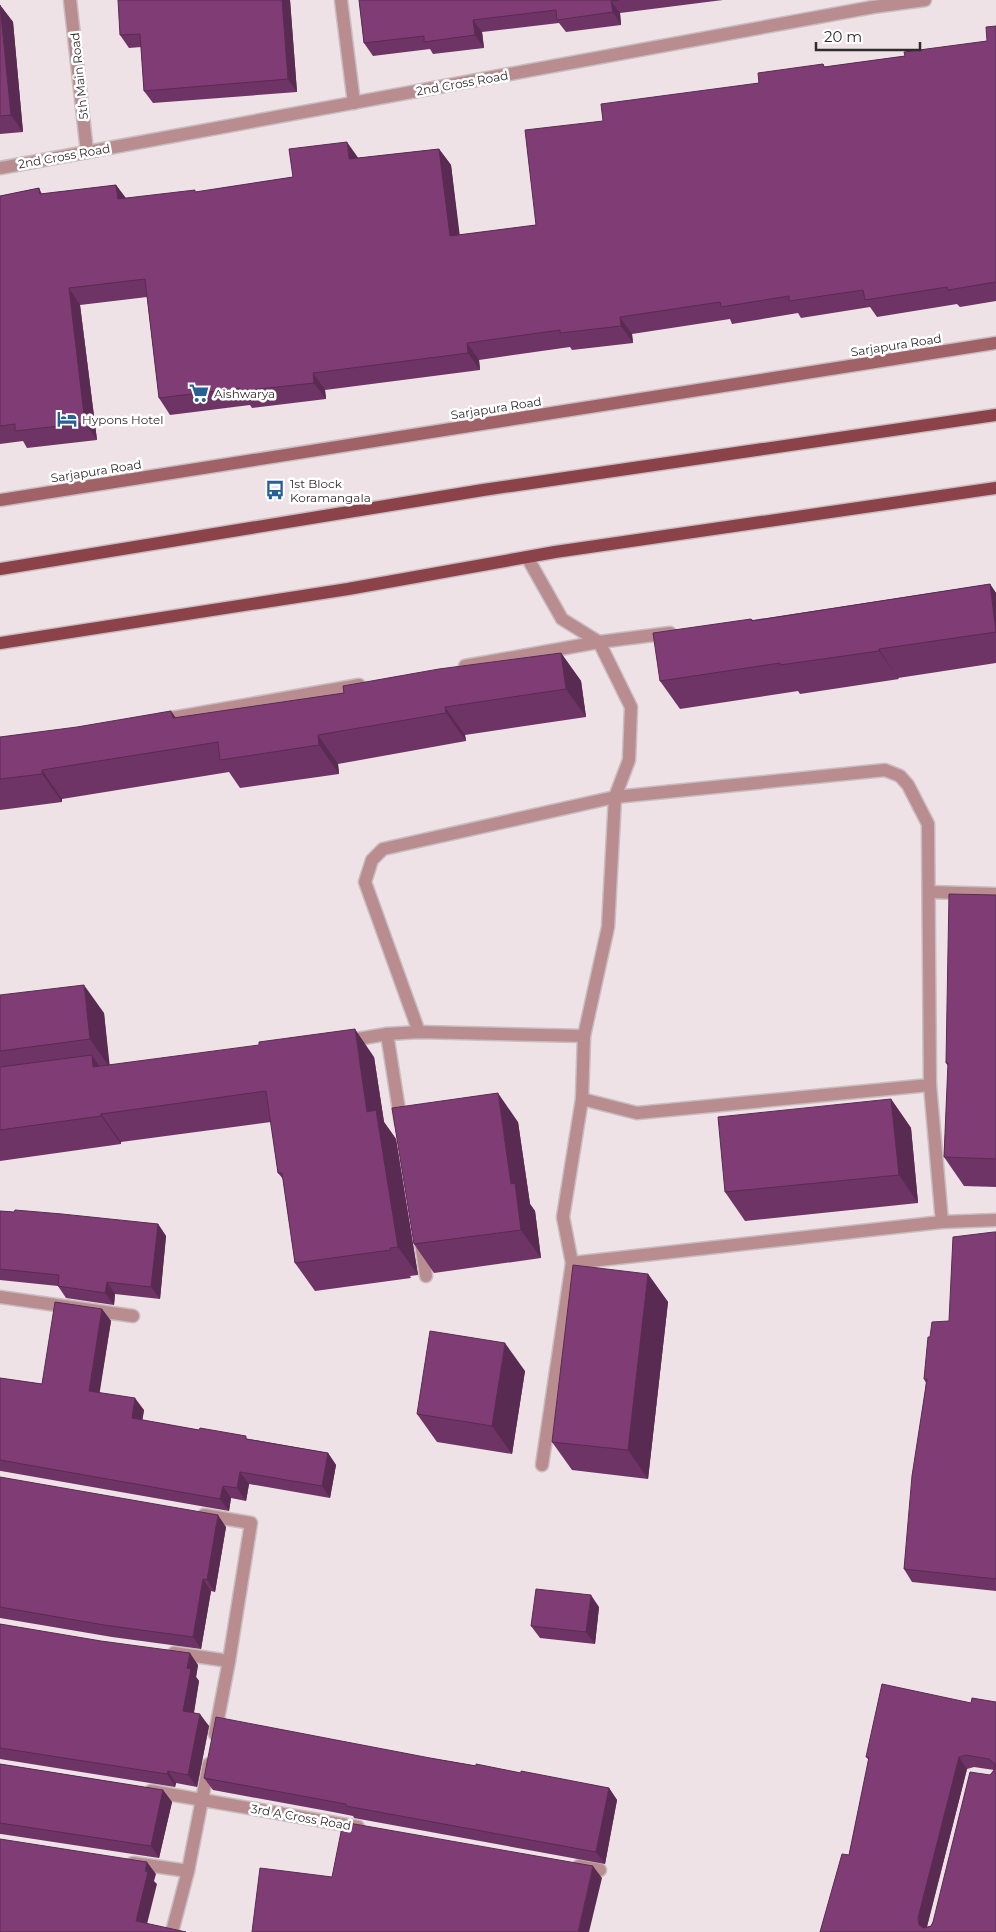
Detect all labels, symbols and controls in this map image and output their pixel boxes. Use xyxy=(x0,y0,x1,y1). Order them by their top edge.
scale bar xyxy=(816,20,920,52)
text: 20 m xyxy=(824,27,862,46)
street label: 5th Main Road xyxy=(67,32,91,120)
street label: 2nd Cross Road xyxy=(415,68,509,98)
street label: 2nd Cross Road xyxy=(17,141,111,171)
street label: Sarjapura Road xyxy=(850,330,942,360)
supermarket icon: Aishwarya xyxy=(188,382,210,404)
place label: Aishwarya xyxy=(214,386,275,401)
street label: Sarjapura Road xyxy=(450,393,542,423)
hotel icon: Hypons Hotel xyxy=(56,408,78,430)
place label: Hypons Hotel xyxy=(82,412,163,427)
street label: Sarjapura Road xyxy=(50,456,142,486)
place label: 1st Block Koramangala xyxy=(290,476,371,505)
bus stop icon: 1st Block Koramangala xyxy=(264,479,286,501)
street label: 3rd A Cross Road xyxy=(250,1801,352,1833)

